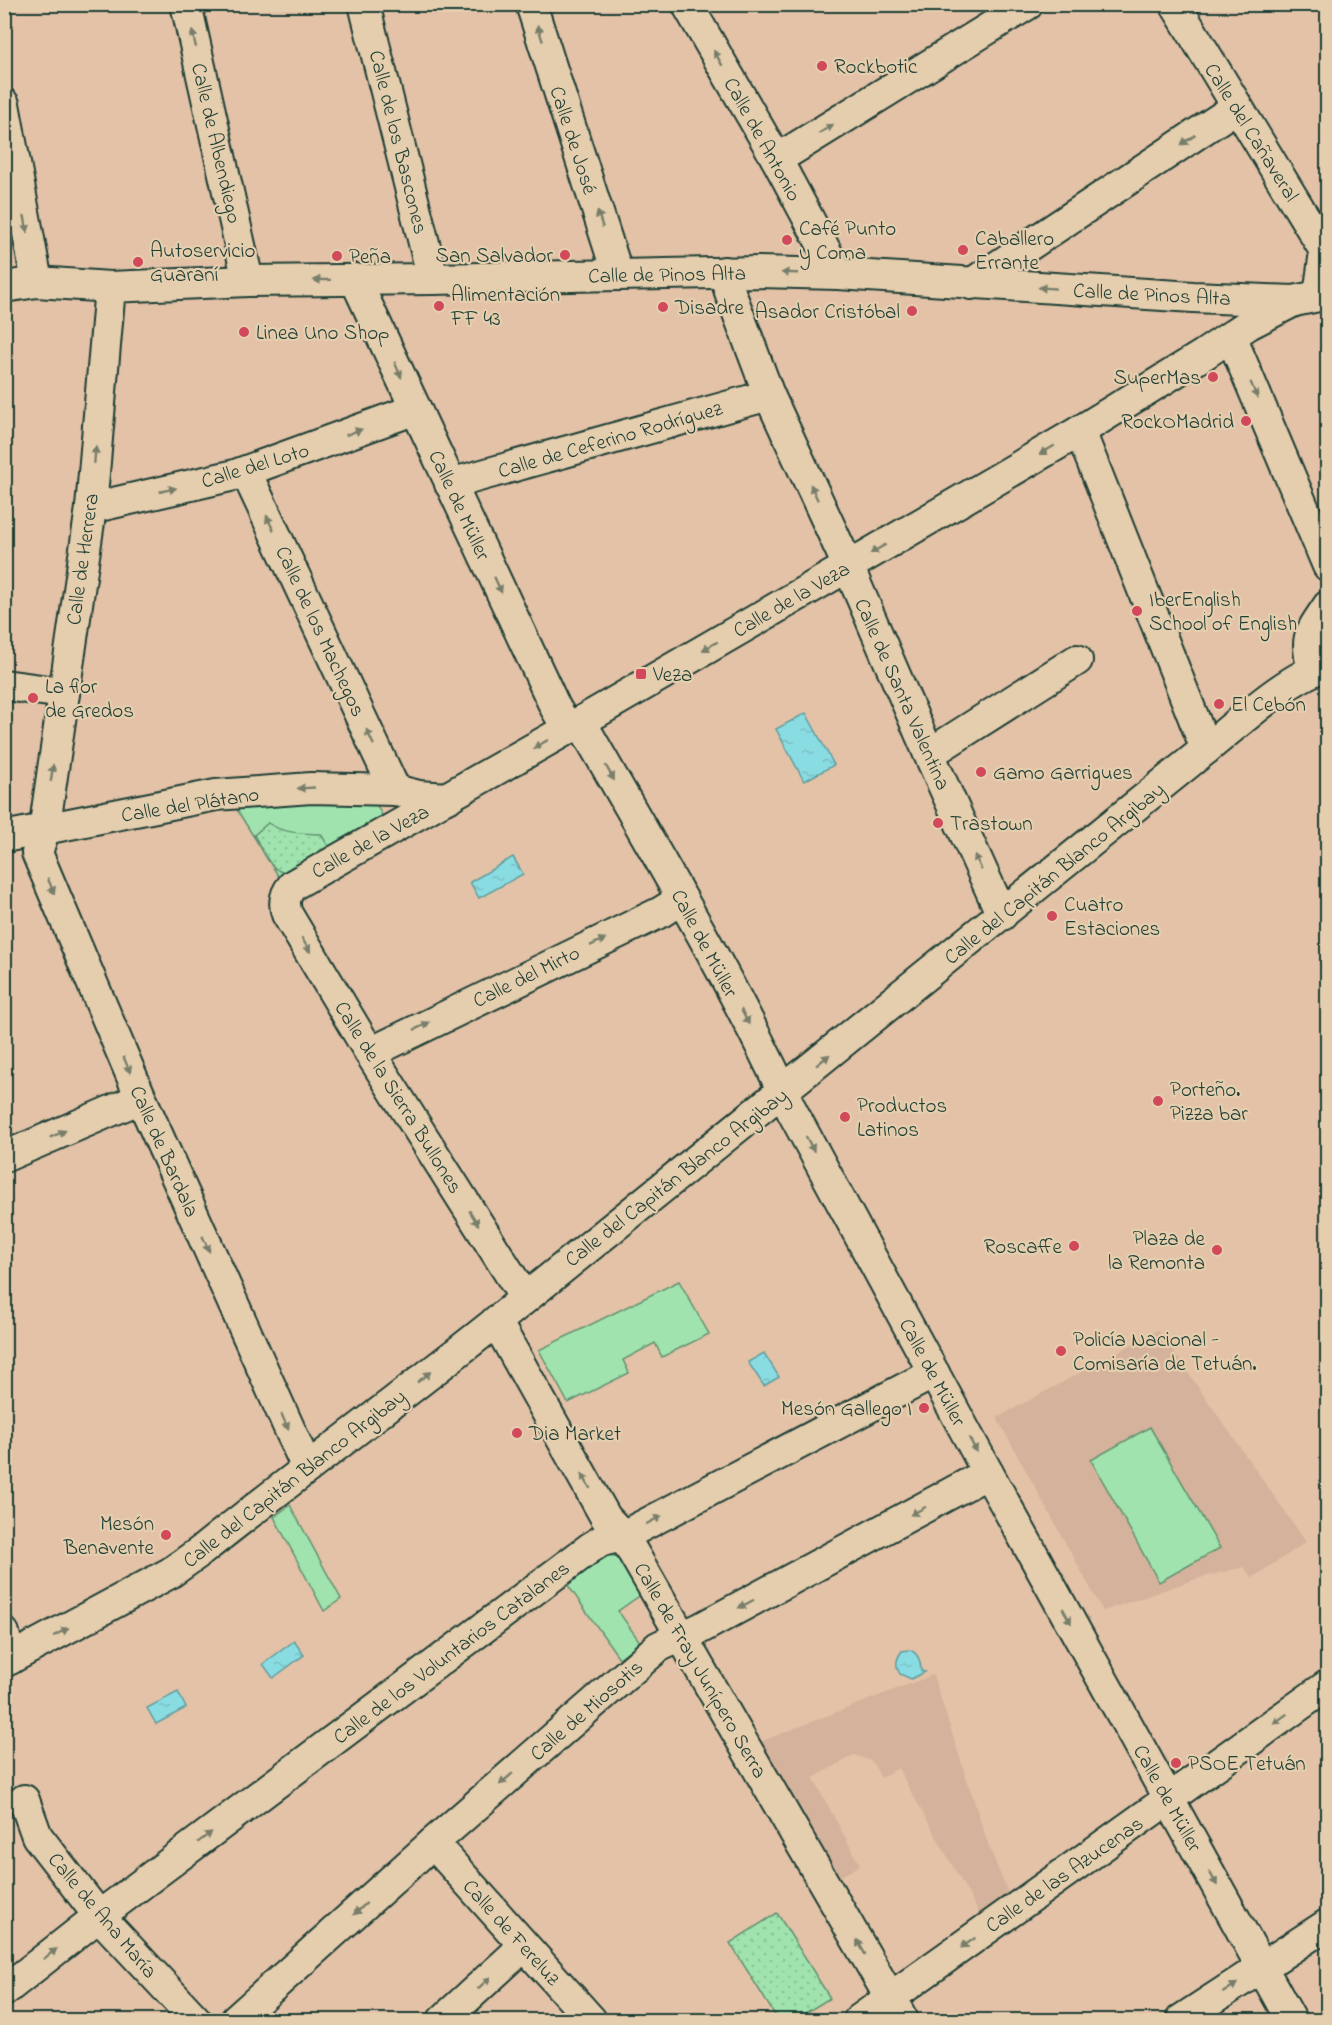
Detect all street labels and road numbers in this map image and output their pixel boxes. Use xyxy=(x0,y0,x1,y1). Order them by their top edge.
street label: Calle de los Bascones xyxy=(360,48,434,237)
street label: Calle del Cañaveral xyxy=(1196,58,1305,208)
street label: Calle de Albendiego xyxy=(180,60,248,227)
street label: Calle de Antonio xyxy=(715,73,808,207)
street label: Calle de José xyxy=(540,83,604,199)
street label: Calle de Pinos Alta xyxy=(588,260,746,292)
street label: Calle de Pinos Alta xyxy=(1072,277,1231,315)
street label: Calle de Ceferino Rodríguez xyxy=(495,394,727,489)
street label: Calle del Loto xyxy=(198,436,313,498)
street label: Calle de Müller xyxy=(420,446,497,566)
street label: Calle de Herrera xyxy=(60,491,108,627)
street label: Calle de los Machegos xyxy=(265,542,372,723)
street label: Calle de la Veza xyxy=(728,555,856,646)
street label: Calle de Santa Valentina xyxy=(845,594,957,795)
street label: Calle del Capitán Blanco Argibay xyxy=(938,776,1173,975)
street label: Calle del Plátano xyxy=(119,780,262,832)
street label: Calle de la Veza xyxy=(307,798,435,888)
street label: Calle de Müller xyxy=(662,884,745,1004)
street label: Calle del Mirto xyxy=(468,939,585,1017)
street label: Calle de la Sierra Bullones xyxy=(326,996,469,1200)
street label: Calle de Bardala xyxy=(121,1081,206,1222)
street label: Calle del Capitán Blanco Argibay xyxy=(559,1082,797,1277)
street label: Calle de Müller xyxy=(890,1313,973,1433)
street label: Calle del Capitán Blanco Argibay xyxy=(177,1383,415,1578)
street label: Calle de los Voluntarios Catalanes xyxy=(328,1554,577,1753)
street label: Calle de Fray Junípero Serra xyxy=(623,1557,773,1786)
street label: Calle de Miosotis xyxy=(524,1654,651,1769)
street label: Calle de Müller xyxy=(1124,1740,1208,1859)
street label: Calle de las Azucenas xyxy=(980,1810,1150,1941)
street label: Calle de Ana María xyxy=(40,1847,163,1986)
street label: Calle de Fereluz xyxy=(454,1873,567,1993)

